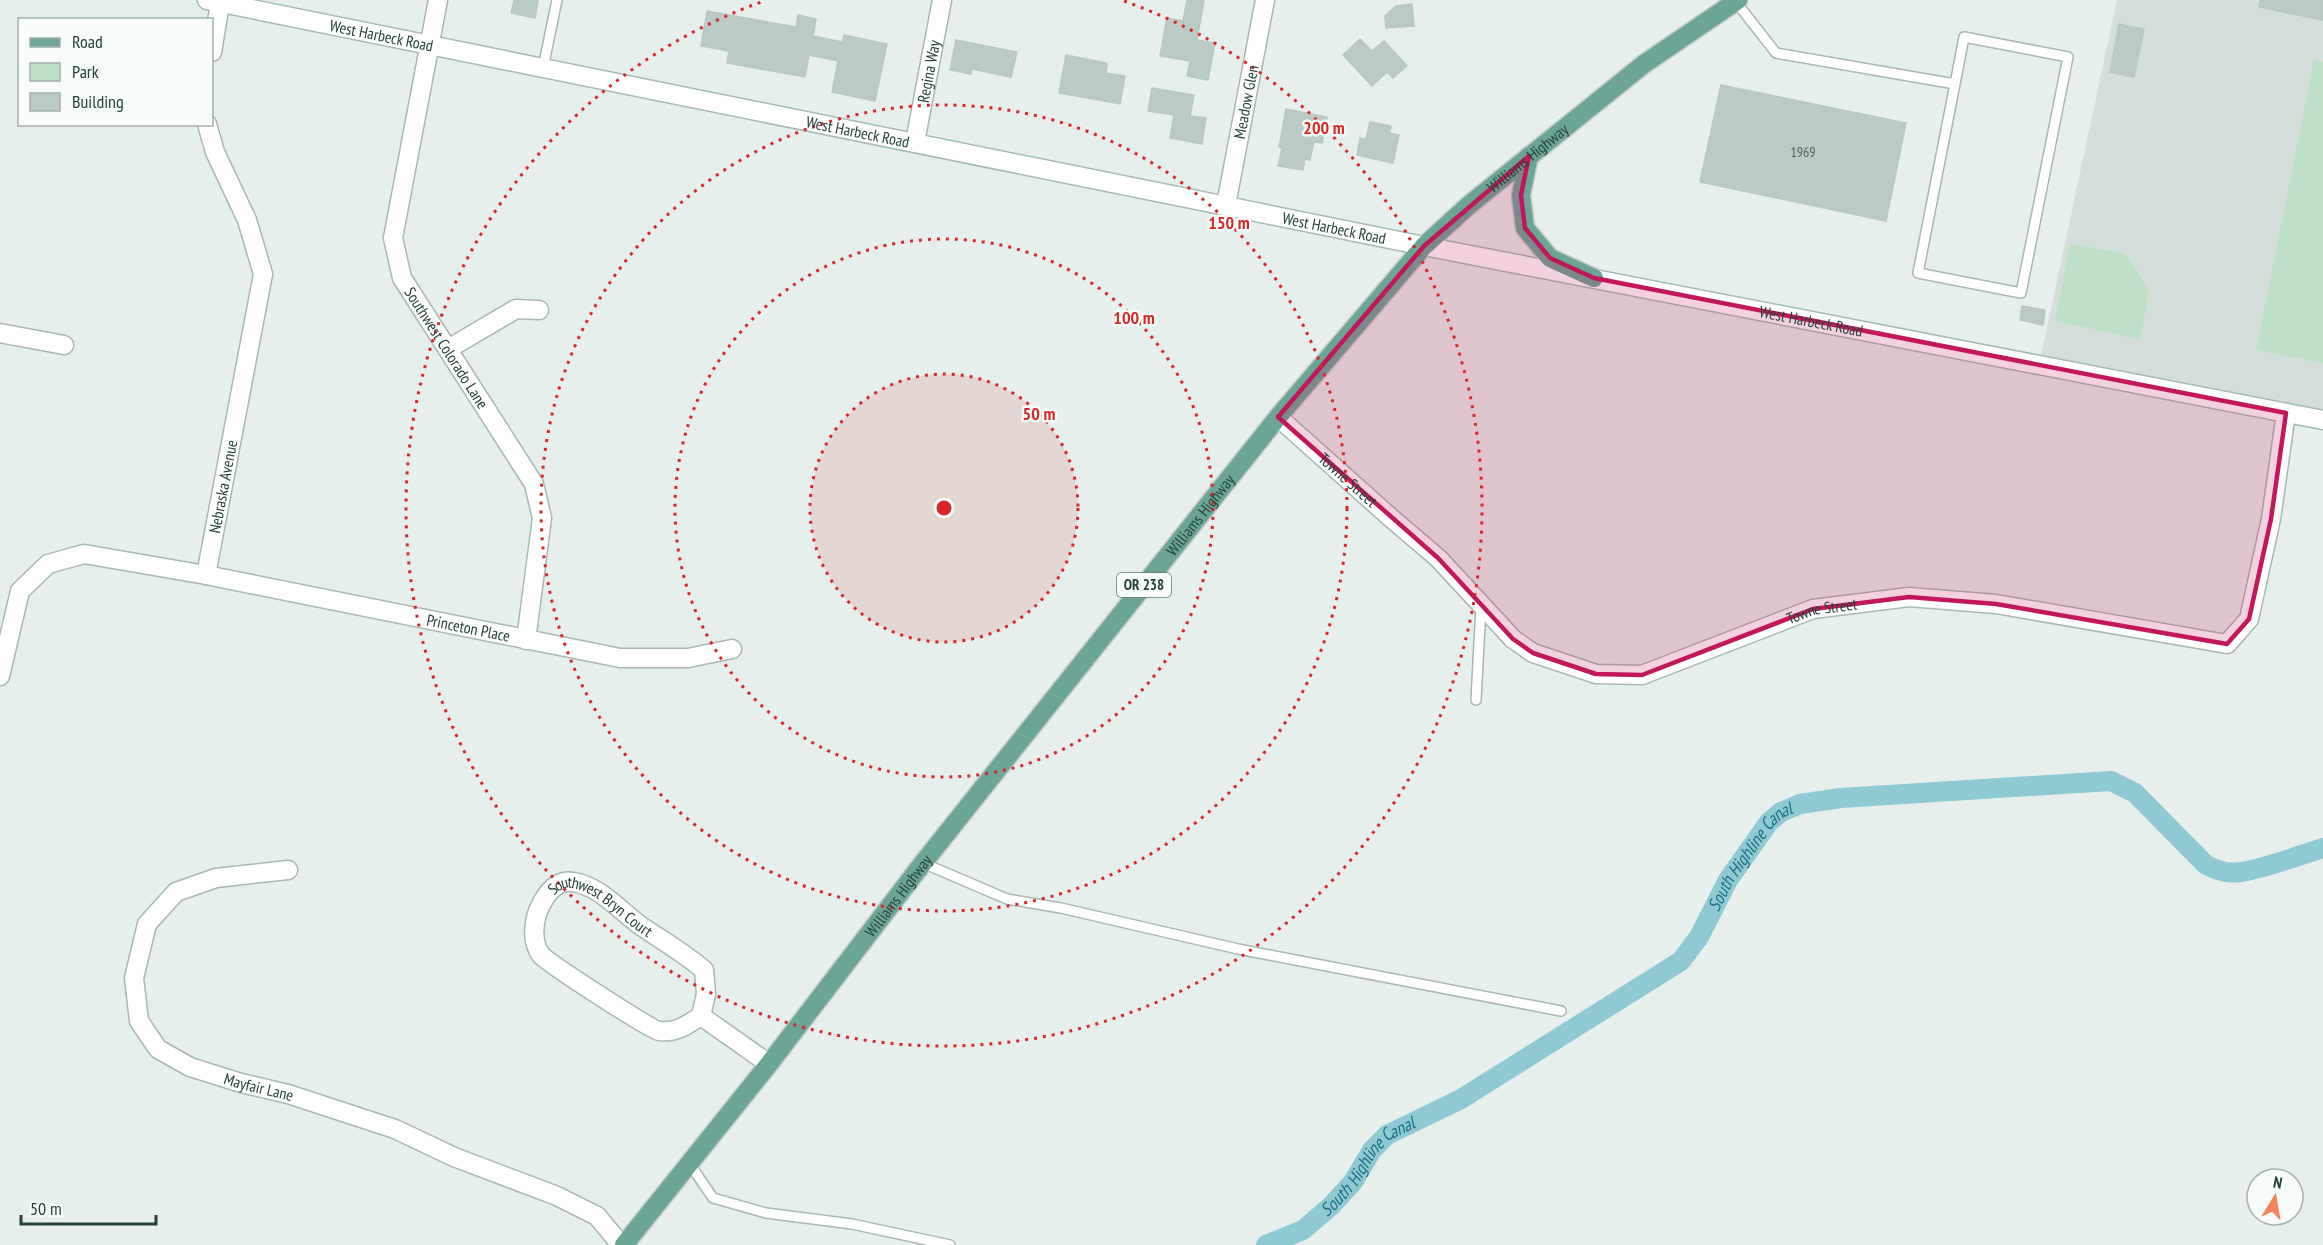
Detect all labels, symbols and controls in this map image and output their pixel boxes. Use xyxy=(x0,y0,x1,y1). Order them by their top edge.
street label: West Harbeck Road xyxy=(328,15,435,55)
legend xyxy=(18,18,213,126)
text: Road xyxy=(72,30,103,53)
street label: Regina Way xyxy=(913,38,944,104)
text: Park xyxy=(72,60,99,83)
street label: Meadow Glen xyxy=(1229,63,1262,140)
text: Building xyxy=(72,90,124,113)
street label: West Harbeck Road xyxy=(804,111,911,152)
text: 200 m xyxy=(1303,116,1345,139)
street label: Williams Highway xyxy=(1483,119,1572,197)
house number: 1969 xyxy=(1790,143,1816,161)
street label: West Harbeck Road xyxy=(1281,208,1388,248)
text: 150 m xyxy=(1208,211,1250,234)
street label: Southwest Colorado Lane xyxy=(400,283,493,412)
street label: West Harbeck Road xyxy=(1758,301,1865,341)
text: 100 m xyxy=(1113,306,1155,329)
text: 50 m xyxy=(1023,402,1055,425)
street label: Nebraska Avenue xyxy=(204,438,241,535)
street label: Towne Street xyxy=(1315,448,1382,511)
street label: Williams Highway xyxy=(1161,470,1239,560)
centre of rings xyxy=(934,498,954,518)
road number: OR 238 xyxy=(1117,573,1171,597)
street label: Towne Street xyxy=(1783,594,1859,628)
street label: Princeton Place xyxy=(425,609,512,646)
water label: South Highline Canal xyxy=(1702,796,1797,915)
street label: Williams Highway xyxy=(860,850,936,941)
street label: Southwest Bryn Court xyxy=(543,872,657,941)
street label: Mayfair Lane xyxy=(221,1068,296,1105)
water label: South Highline Canal xyxy=(1315,1110,1420,1221)
north arrow xyxy=(2245,1167,2305,1227)
text: N xyxy=(2272,1172,2284,1193)
scale bar xyxy=(21,1188,156,1226)
text: 50 m xyxy=(30,1197,62,1220)

